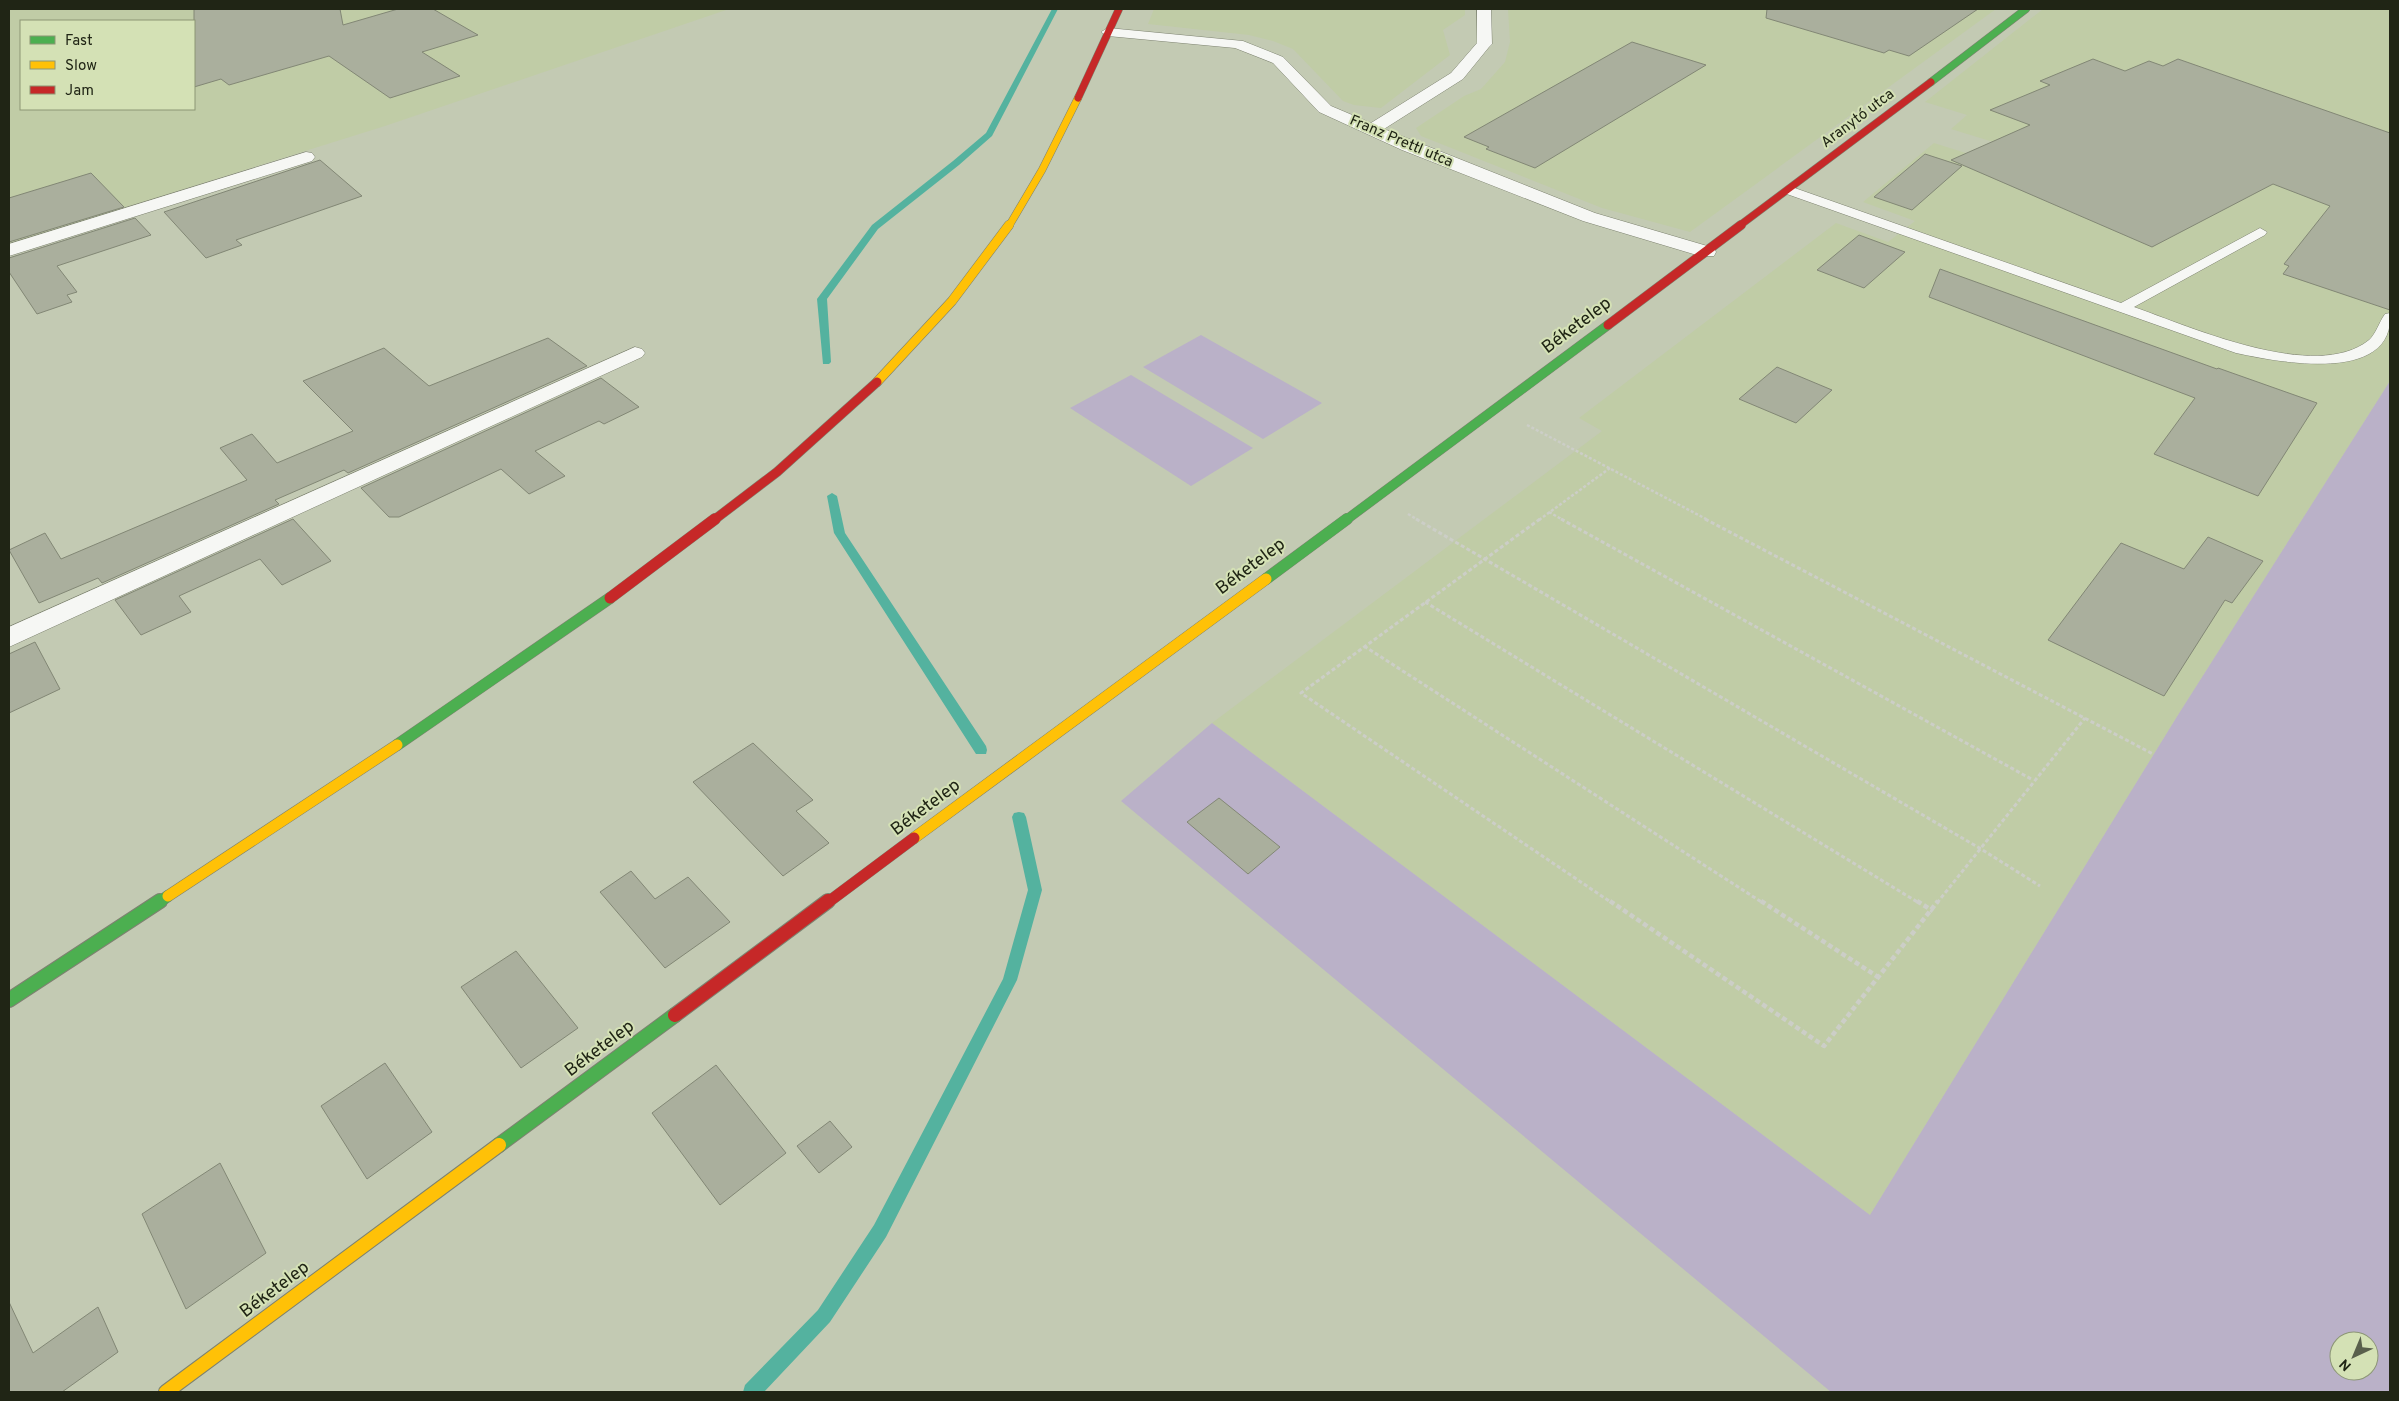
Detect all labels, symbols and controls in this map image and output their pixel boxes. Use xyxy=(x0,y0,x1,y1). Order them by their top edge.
legend xyxy=(20,20,195,110)
text: Fast xyxy=(65,32,93,51)
text: Slow xyxy=(65,57,97,76)
text: Jam xyxy=(65,82,94,101)
street label: Aranytó utca xyxy=(1818,85,1898,153)
street label: Franz Prettl utca xyxy=(1346,112,1456,172)
street label: Béketelep xyxy=(1538,292,1616,360)
street label: Béketelep xyxy=(1212,533,1290,601)
street label: Béketelep xyxy=(887,774,965,842)
street label: Béketelep xyxy=(561,1015,639,1083)
street label: Béketelep xyxy=(236,1256,314,1324)
north arrow xyxy=(2329,1331,2379,1381)
text: N xyxy=(2336,1355,2356,1374)

